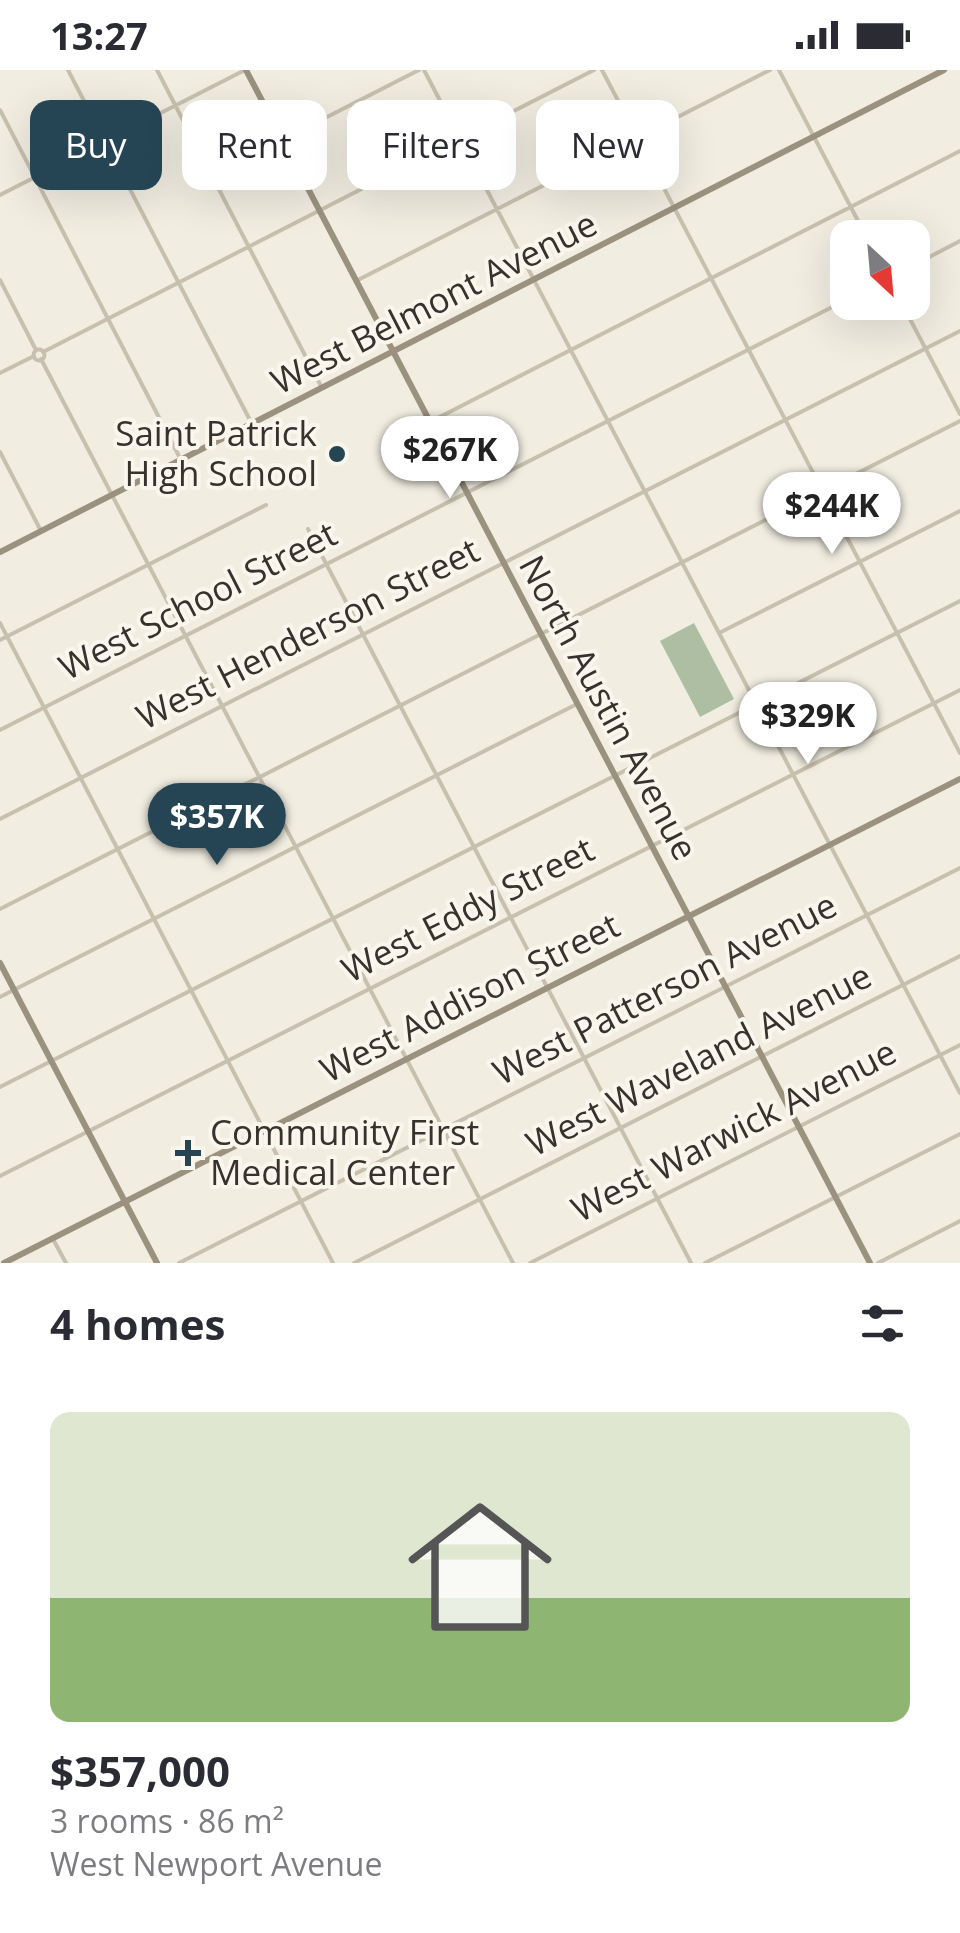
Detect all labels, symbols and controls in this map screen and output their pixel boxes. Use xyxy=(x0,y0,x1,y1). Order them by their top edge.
text: 13:27 xyxy=(50,9,148,61)
chip: Buy xyxy=(30,100,162,190)
chip: Rent xyxy=(182,100,327,190)
chip: Filters xyxy=(347,100,516,190)
chip: New xyxy=(536,100,679,190)
street label: West Belmont Avenue xyxy=(262,199,604,404)
north arrow xyxy=(830,220,930,320)
map controls xyxy=(830,220,930,320)
place label: Saint Patrick High School xyxy=(115,409,318,496)
pin: $267K xyxy=(380,416,520,501)
text: $267K xyxy=(403,427,497,470)
marker: Saint Patrick High School xyxy=(326,443,348,465)
pin: $244K xyxy=(762,472,902,557)
text: $244K xyxy=(785,483,879,526)
street label: West School Street xyxy=(51,509,344,690)
street label: West Henderson Street xyxy=(128,526,487,740)
street label: North Austin Avenue xyxy=(509,547,710,868)
pin: $329K xyxy=(738,682,878,767)
text: $329K xyxy=(761,693,855,736)
pin: $357K xyxy=(147,783,287,868)
text: $357K xyxy=(170,794,264,837)
street label: West Eddy Street xyxy=(333,825,601,992)
street label: West Patterson Avenue xyxy=(484,881,844,1095)
street label: West Addison Street xyxy=(312,901,627,1093)
street label: West Waveland Avenue xyxy=(518,951,879,1166)
street label: West Warwick Avenue xyxy=(563,1027,904,1232)
place label: Community First Medical Center xyxy=(210,1108,479,1195)
marker: Community First Medical Center xyxy=(175,1140,201,1166)
text: 4 homes xyxy=(50,1295,225,1352)
icon: filters xyxy=(855,1296,910,1351)
icon: home xyxy=(390,1477,570,1657)
text: $357,000 xyxy=(50,1742,230,1799)
text: 3 rooms · 86 m² xyxy=(50,1799,284,1842)
text: West Newport Avenue xyxy=(50,1842,382,1885)

